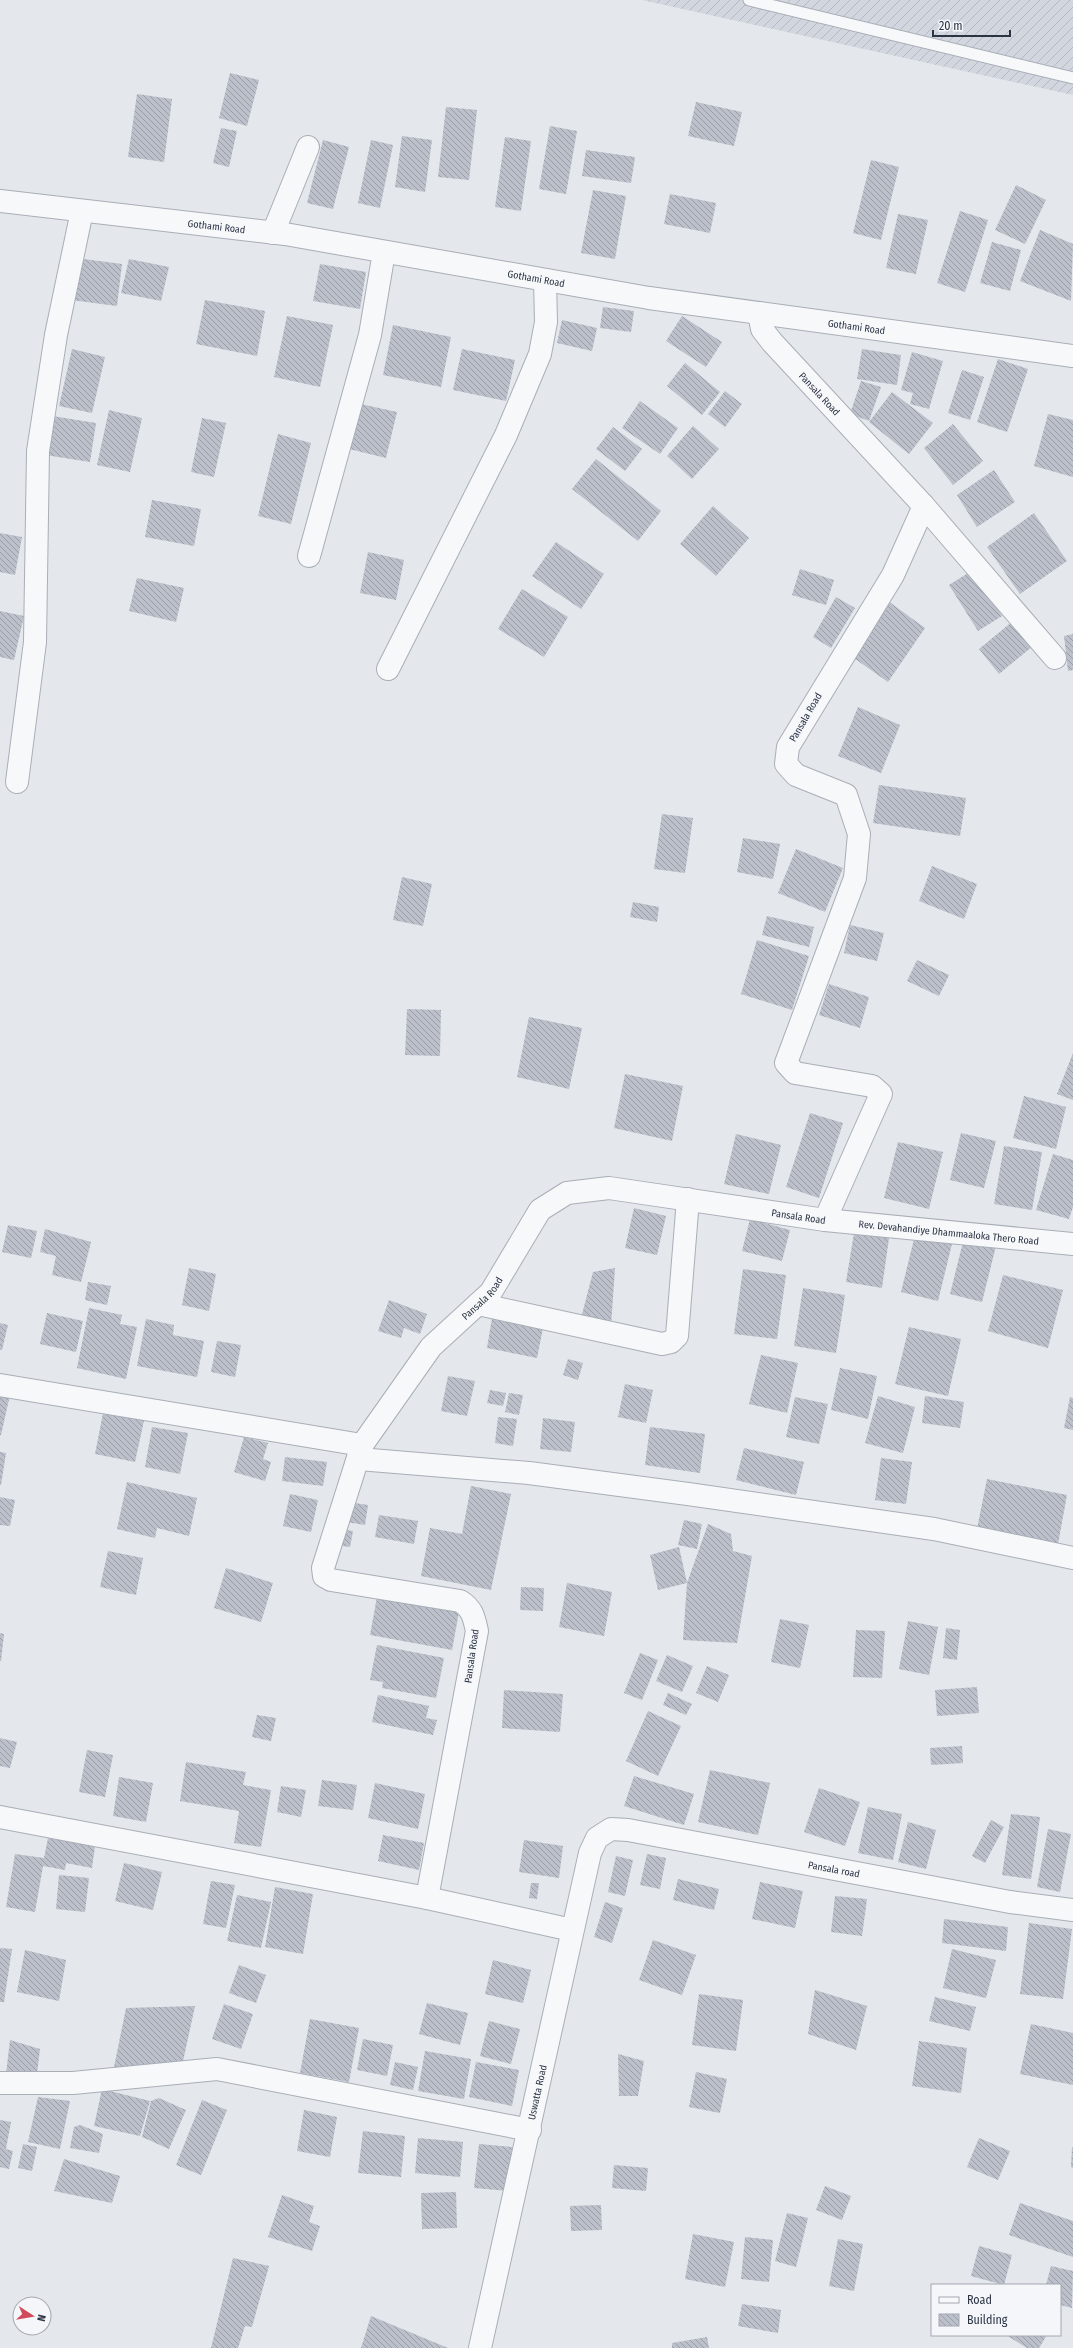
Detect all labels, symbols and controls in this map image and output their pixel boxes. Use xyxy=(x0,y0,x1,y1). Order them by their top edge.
scale bar xyxy=(933,12,1010,38)
text: 20 m xyxy=(939,19,963,33)
street label: Gothami Road xyxy=(187,218,246,236)
street label: Gothami Road xyxy=(507,268,566,290)
street label: Gothami Road xyxy=(827,318,886,337)
street label: Pansala Road xyxy=(796,370,842,418)
street label: Pansala Road xyxy=(787,691,825,744)
street label: Pansala Road xyxy=(771,1207,826,1227)
street label: Rev. Devahandiye Dhammaaloka Thero Road xyxy=(858,1218,1039,1248)
street label: Pansala Road xyxy=(460,1275,506,1323)
street label: Pansala Road xyxy=(462,1628,482,1684)
street label: Pansala road xyxy=(807,1859,861,1881)
street label: Uswatta Road xyxy=(526,2064,550,2121)
legend xyxy=(931,2284,1061,2336)
text: Road xyxy=(967,2293,992,2307)
north arrow xyxy=(12,2296,52,2336)
text: N xyxy=(34,2313,48,2323)
text: Building xyxy=(967,2313,1008,2327)

